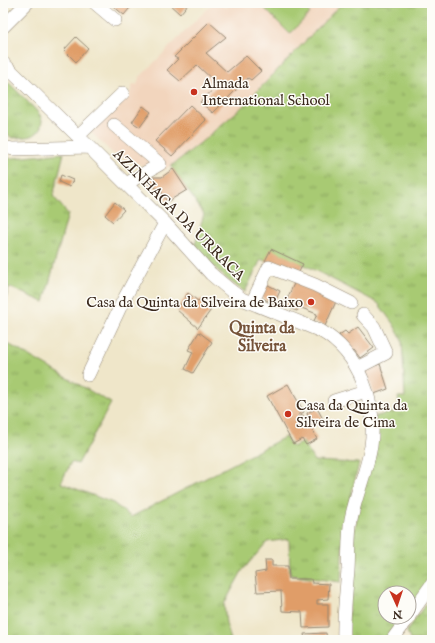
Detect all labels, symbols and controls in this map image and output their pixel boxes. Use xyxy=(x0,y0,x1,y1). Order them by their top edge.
place label: Almada International School xyxy=(201,74,331,110)
marker: Almada International School xyxy=(189,87,199,97)
street label: AZINHAGA DA URRACA xyxy=(108,144,250,286)
place label: Casa da Quinta da Silveira de Baixo xyxy=(86,293,303,312)
marker: Casa da Quinta da Silveira de Baixo xyxy=(306,297,316,307)
district label: Quinta da Silveira xyxy=(229,319,296,357)
place label: Casa da Quinta da Silveira de Cima xyxy=(296,396,408,432)
marker: Casa da Quinta da Silveira de Cima xyxy=(283,409,293,419)
north arrow xyxy=(377,585,417,625)
text: N xyxy=(392,607,404,621)

